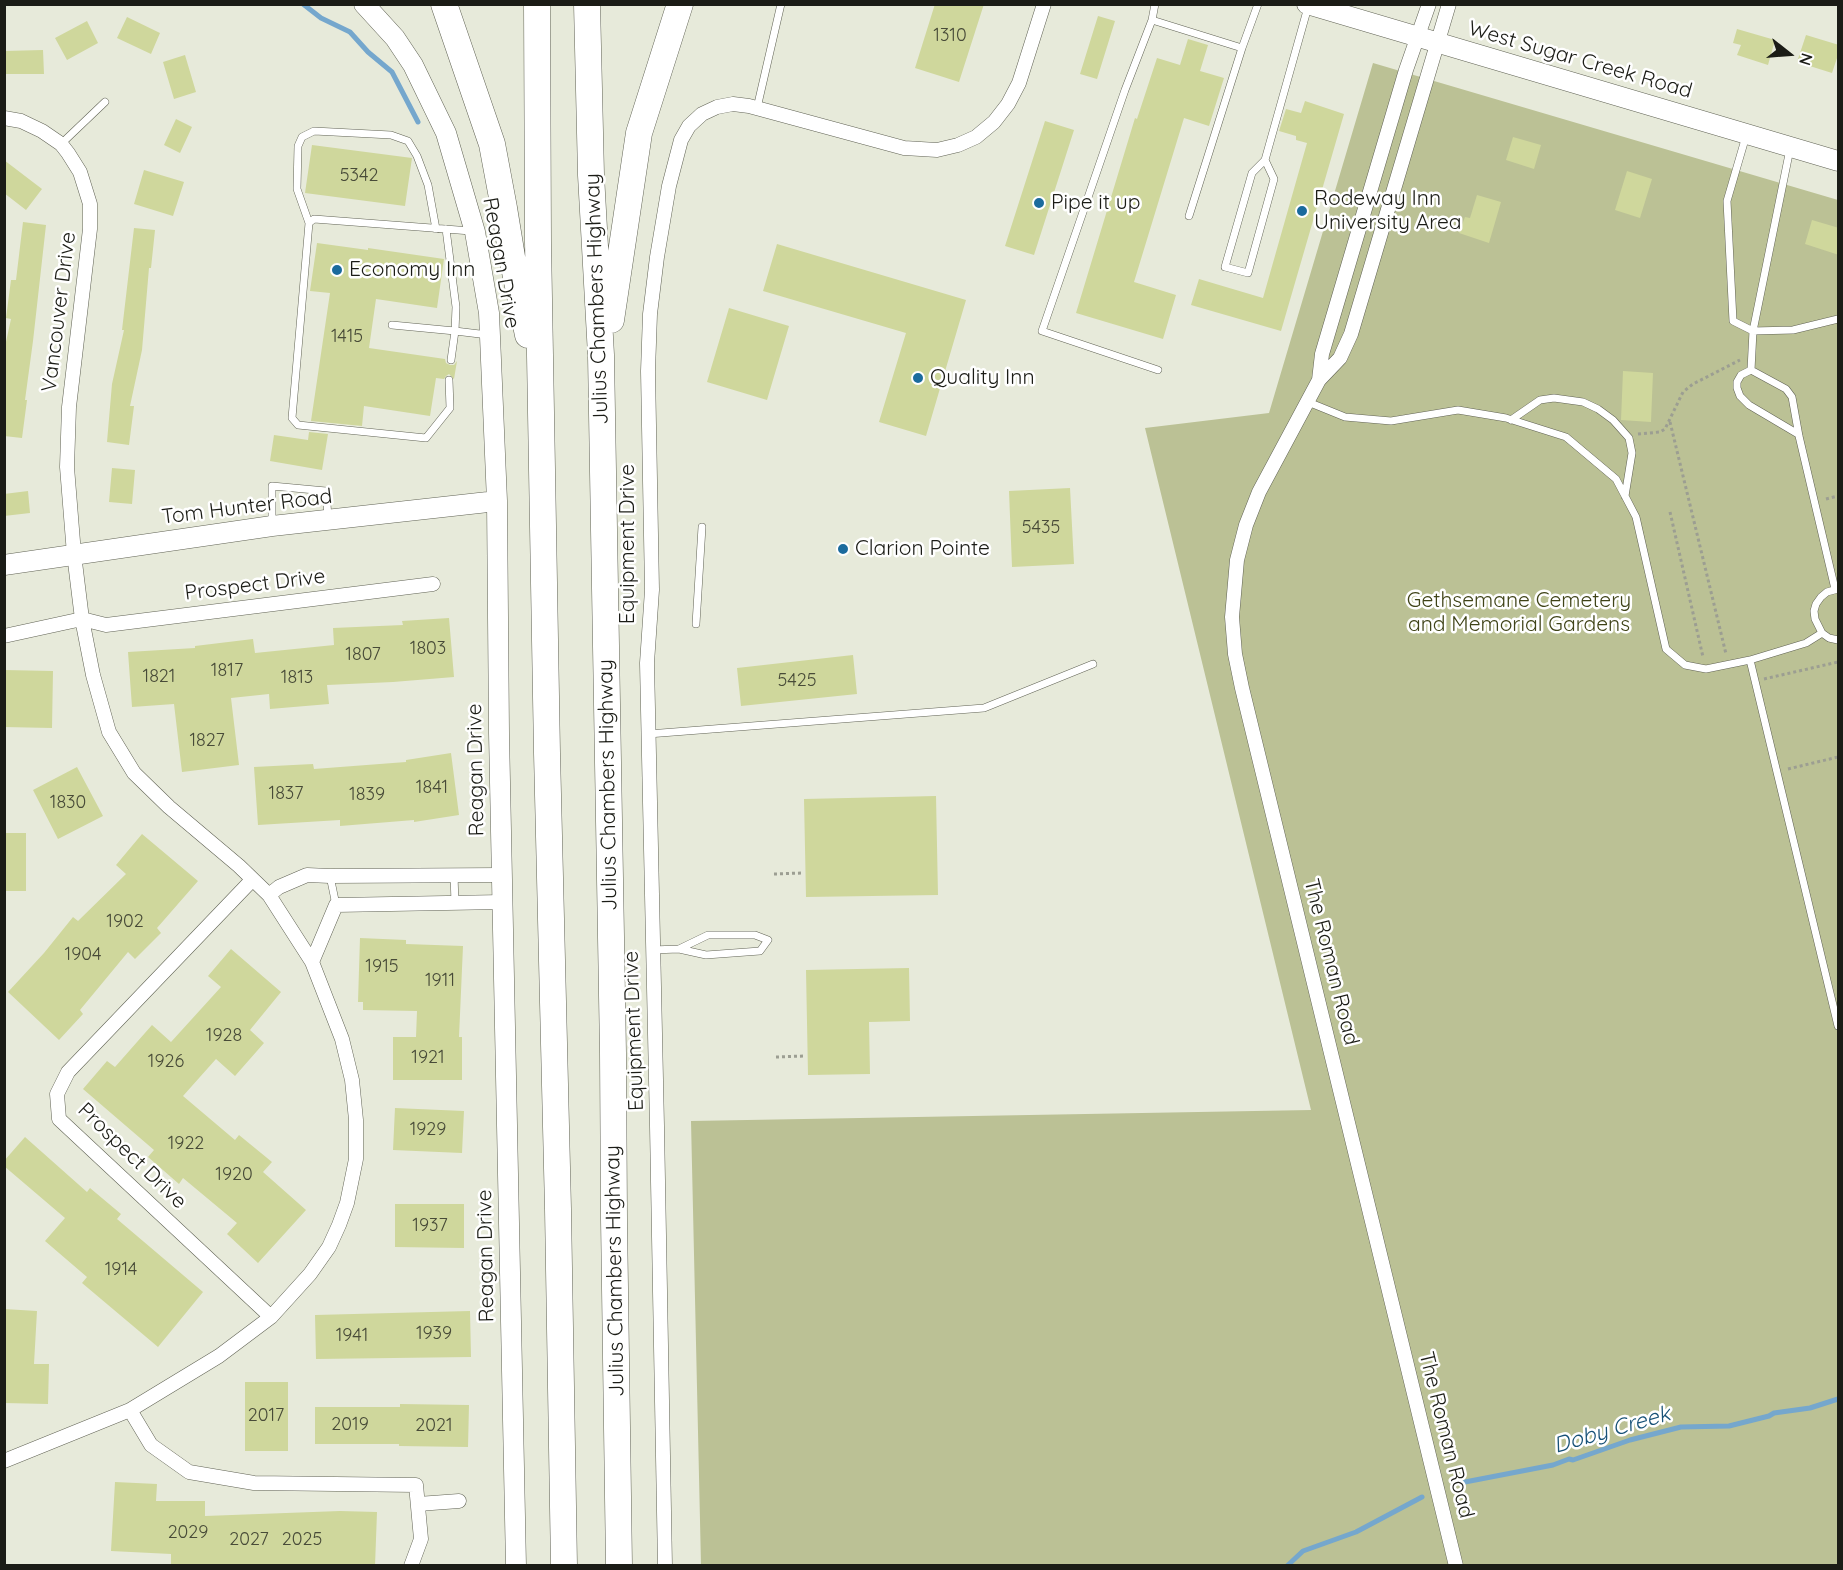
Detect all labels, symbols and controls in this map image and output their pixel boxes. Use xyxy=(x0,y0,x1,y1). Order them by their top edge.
street label: West Sugar Creek Road xyxy=(1465,16,1695,104)
north arrow xyxy=(1759,24,1819,84)
house number: 1310 xyxy=(933,25,967,47)
text: N xyxy=(1795,51,1817,68)
house number: 5342 xyxy=(340,165,378,187)
street label: Julius Chambers Highway xyxy=(580,173,614,425)
place label: Rodeway Inn University Area xyxy=(1314,186,1462,236)
place label: Pipe it up xyxy=(1051,190,1140,216)
street label: Reagan Drive xyxy=(477,195,525,331)
marker: Pipe it up xyxy=(1032,196,1046,210)
marker: Rodeway Inn University Area xyxy=(1295,204,1309,218)
street label: Vancouver Drive xyxy=(37,230,81,394)
place label: Economy Inn xyxy=(349,257,475,283)
marker: Economy Inn xyxy=(330,263,344,277)
house number: 1415 xyxy=(331,326,363,348)
place label: Quality Inn xyxy=(930,365,1035,391)
marker: Quality Inn xyxy=(911,371,925,385)
street label: Equipment Drive xyxy=(615,464,641,624)
street label: Tom Hunter Road xyxy=(160,484,334,530)
house number: 5435 xyxy=(1022,517,1060,539)
place label: Clarion Pointe xyxy=(855,536,990,562)
marker: Clarion Pointe xyxy=(836,542,850,556)
street label: Prospect Drive xyxy=(183,564,327,606)
park label: Gethsemane Cemetery and Memorial Gardens xyxy=(1407,588,1631,638)
house number: 1803 xyxy=(410,638,446,660)
house number: 1807 xyxy=(345,644,381,666)
street label: Julius Chambers Highway xyxy=(593,659,623,911)
house number: 1817 xyxy=(211,660,243,682)
house number: 1821 xyxy=(142,666,176,688)
house number: 1813 xyxy=(281,667,313,689)
house number: 5425 xyxy=(777,670,817,692)
street label: Reagan Drive xyxy=(462,703,490,837)
house number: 1827 xyxy=(189,730,225,752)
house number: 1841 xyxy=(416,777,448,799)
house number: 1837 xyxy=(268,783,304,805)
house number: 1839 xyxy=(349,784,385,806)
house number: 1830 xyxy=(50,792,86,814)
street label: The Roman Road xyxy=(1298,876,1364,1048)
house number: 1902 xyxy=(106,911,144,933)
house number: 1904 xyxy=(65,944,101,966)
street label: Equipment Drive xyxy=(619,950,649,1112)
house number: 1915 xyxy=(365,956,399,978)
house number: 1911 xyxy=(425,970,455,992)
house number: 1928 xyxy=(206,1025,242,1047)
house number: 1921 xyxy=(411,1047,445,1069)
house number: 1926 xyxy=(148,1051,184,1073)
street label: Prospect Drive xyxy=(72,1098,192,1214)
house number: 1929 xyxy=(410,1119,446,1141)
house number: 1922 xyxy=(168,1133,204,1155)
street label: Julius Chambers Highway xyxy=(600,1145,630,1397)
house number: 1920 xyxy=(215,1164,253,1186)
street label: Reagan Drive xyxy=(472,1189,500,1323)
house number: 1937 xyxy=(412,1215,448,1237)
house number: 1914 xyxy=(105,1259,137,1281)
house number: 1939 xyxy=(416,1323,452,1345)
house number: 1941 xyxy=(336,1325,368,1347)
street label: The Roman Road xyxy=(1413,1349,1479,1521)
water label: Doby Creek xyxy=(1551,1401,1673,1459)
house number: 2017 xyxy=(248,1405,284,1427)
house number: 2019 xyxy=(331,1414,369,1436)
house number: 2021 xyxy=(415,1415,453,1437)
house number: 2029 xyxy=(168,1522,208,1544)
house number: 2027 xyxy=(229,1529,269,1551)
house number: 2025 xyxy=(282,1529,322,1551)

